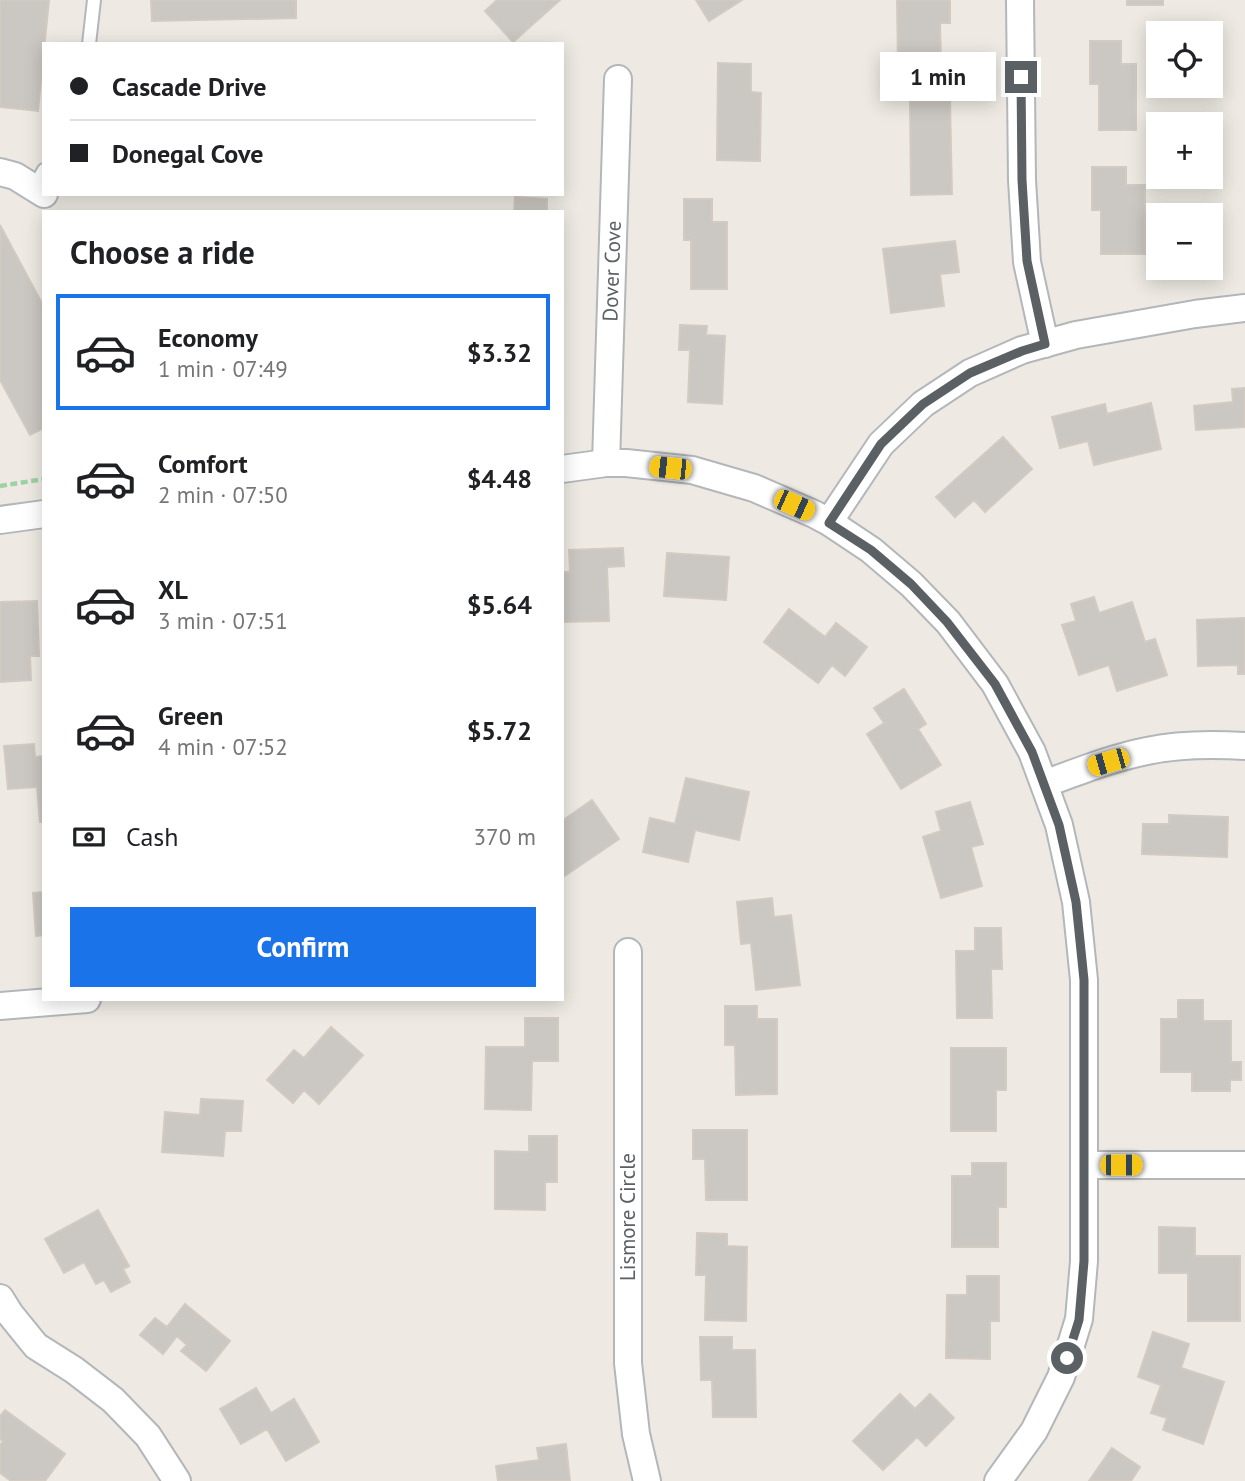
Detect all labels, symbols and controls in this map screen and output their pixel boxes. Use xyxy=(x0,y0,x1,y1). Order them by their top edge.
map controls xyxy=(1146,21,1223,280)
button: locate xyxy=(1146,21,1223,98)
callout: 1 min xyxy=(881,52,996,102)
route end xyxy=(1005,61,1037,93)
text: 1 min xyxy=(910,62,966,91)
text: Cascade Drive xyxy=(112,70,266,103)
button: + xyxy=(1146,112,1223,189)
text: Donegal Cove xyxy=(112,137,263,170)
button: − xyxy=(1146,203,1223,280)
street label: Dover Cove xyxy=(596,220,627,322)
text: Choose a ride xyxy=(70,231,255,273)
icon: car xyxy=(74,321,137,384)
text: Economy xyxy=(158,321,258,354)
text: $3.32 xyxy=(467,336,532,369)
text: 1 min · 07:49 xyxy=(158,354,288,383)
icon: car xyxy=(74,447,137,510)
text: Comfort xyxy=(158,447,248,480)
car xyxy=(649,455,692,481)
text: $4.48 xyxy=(467,462,532,495)
text: 2 min · 07:50 xyxy=(158,480,288,509)
car xyxy=(771,487,818,523)
icon: car xyxy=(74,573,137,636)
text: XL xyxy=(158,573,188,606)
text: $5.64 xyxy=(467,588,532,621)
text: 3 min · 07:51 xyxy=(158,606,288,635)
icon: car xyxy=(74,699,137,762)
text: Green xyxy=(158,699,223,732)
text: $5.72 xyxy=(467,714,532,747)
text: 4 min · 07:52 xyxy=(158,732,288,761)
car xyxy=(1085,746,1132,778)
icon: cash xyxy=(70,818,108,856)
text: Cash xyxy=(126,820,178,853)
text: 370 m xyxy=(474,822,536,851)
button: Confirm xyxy=(70,907,536,987)
street label: Lismore Circle xyxy=(614,1153,641,1281)
car xyxy=(1101,1155,1143,1176)
route start xyxy=(1051,1342,1083,1374)

